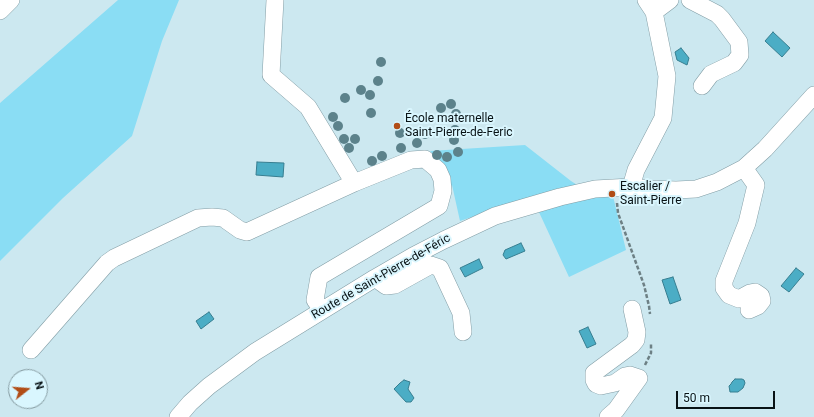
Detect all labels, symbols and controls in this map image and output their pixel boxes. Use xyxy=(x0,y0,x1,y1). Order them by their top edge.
place label: École maternelle Saint-Pierre-de-Feric xyxy=(405,112,513,140)
marker: École maternelle Saint-Pierre-de-Feric xyxy=(392,121,402,131)
place label: Escalier / Saint-Pierre xyxy=(620,180,682,208)
marker: Escalier / Saint-Pierre xyxy=(607,189,617,199)
street label: Route de Saint-Pierre-de-Féric xyxy=(309,231,453,323)
north arrow xyxy=(8,369,48,409)
text: N xyxy=(32,380,46,391)
scale bar xyxy=(678,383,777,409)
text: 50 m xyxy=(683,391,710,405)

